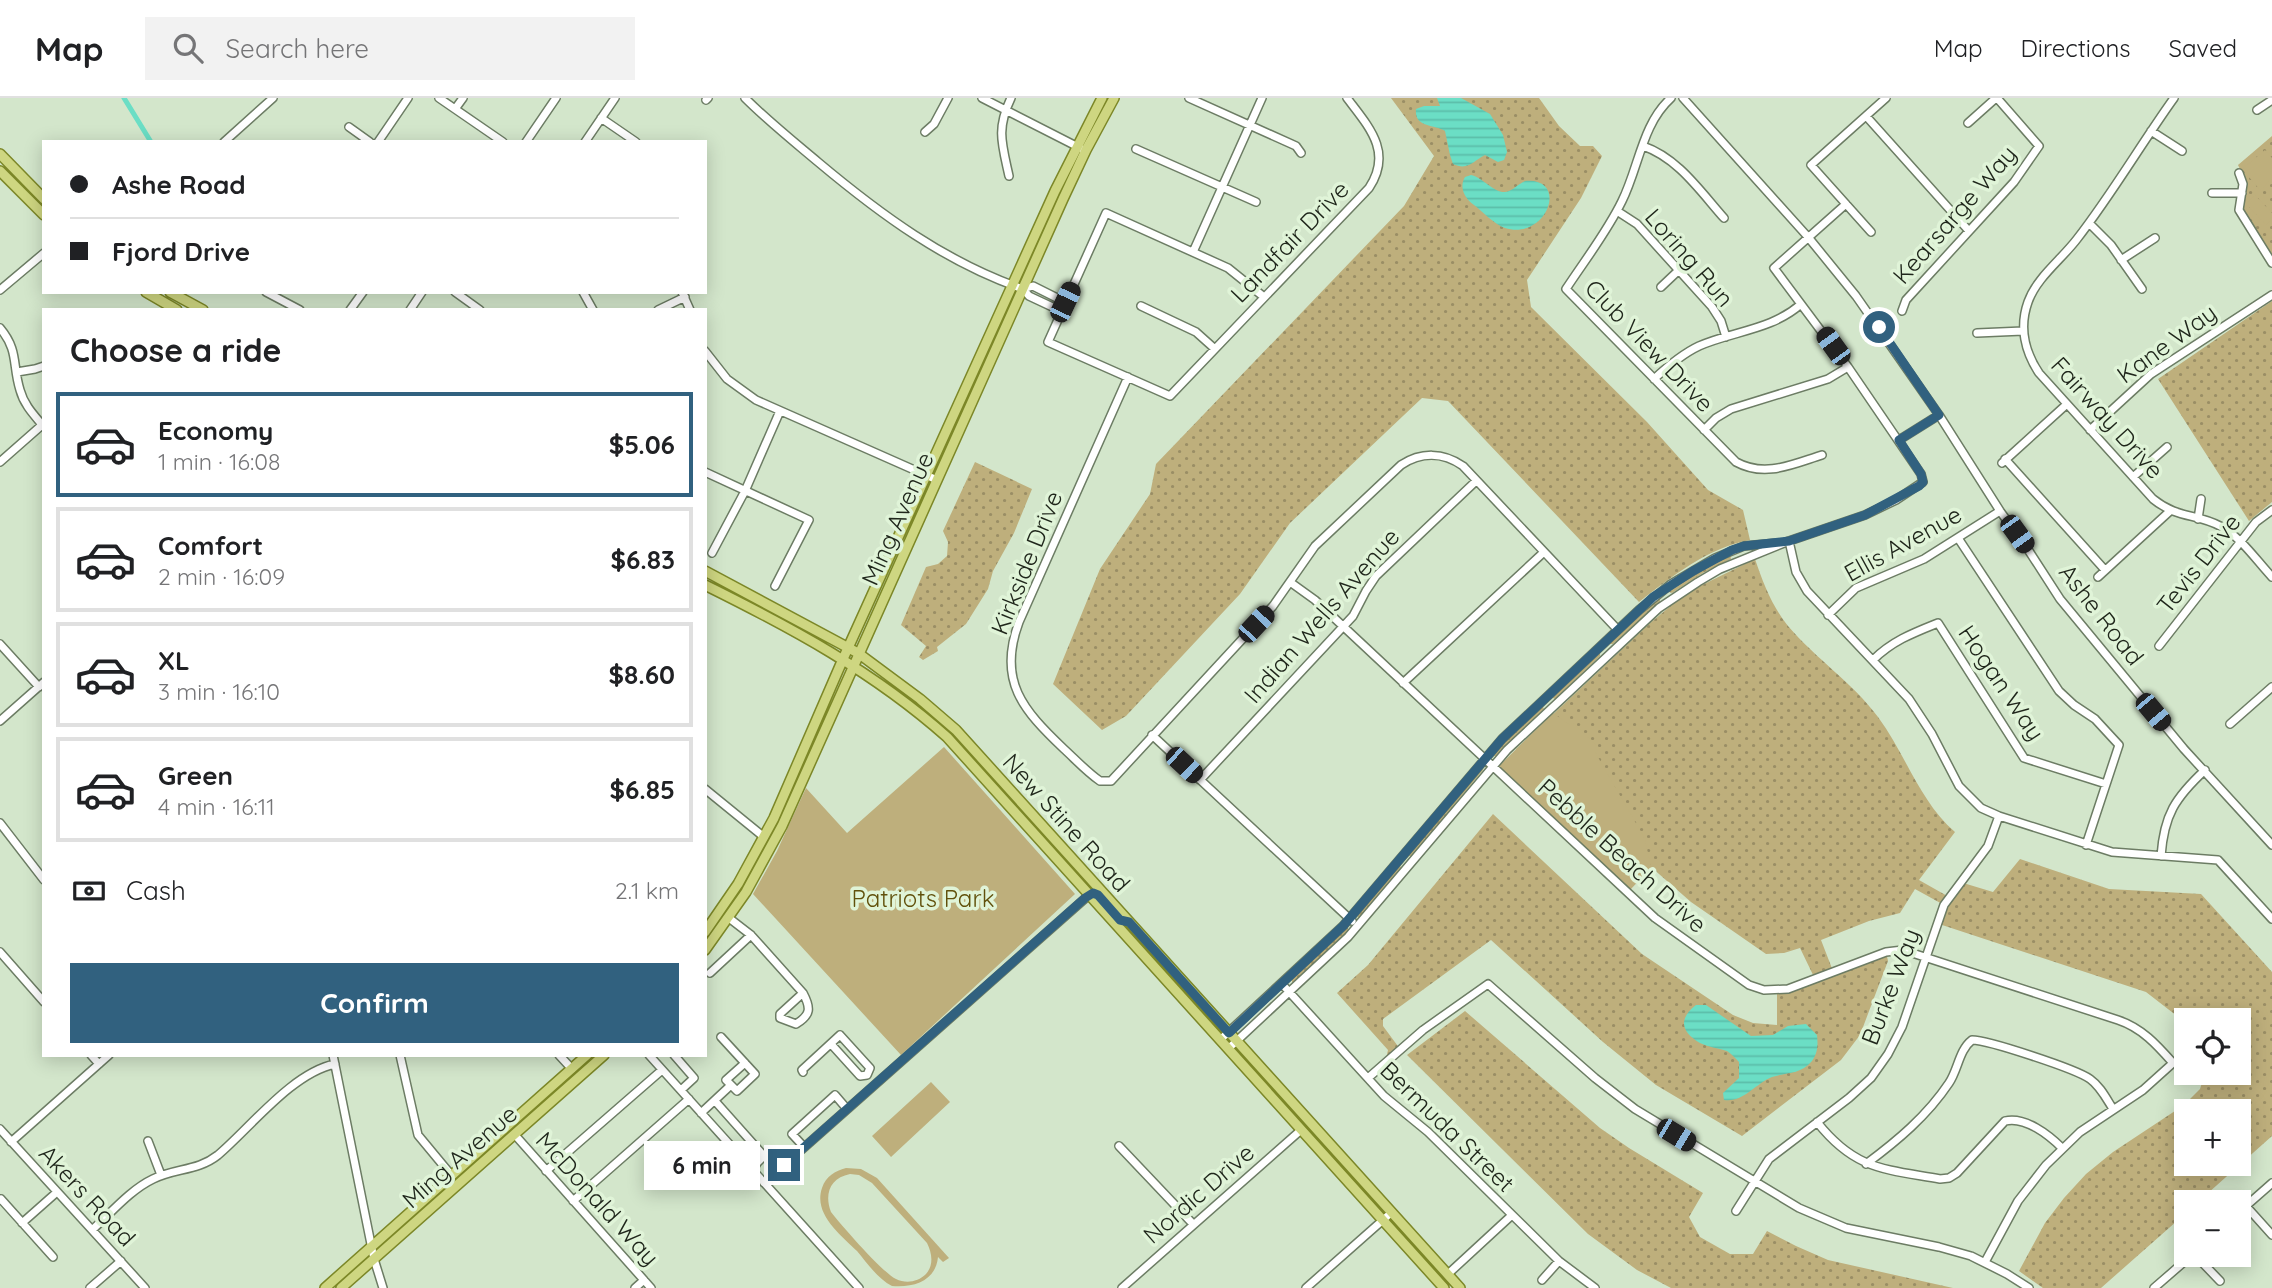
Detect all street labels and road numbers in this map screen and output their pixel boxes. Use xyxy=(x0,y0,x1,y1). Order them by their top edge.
street label: Kearsarge Way xyxy=(1886,139,2023,290)
street label: Landfair Drive xyxy=(1224,174,1355,308)
street label: Loring Run xyxy=(1639,202,1741,313)
street label: Club View Drive xyxy=(1579,273,1721,418)
street label: Kane Way xyxy=(2111,297,2222,389)
street label: Fairway Drive xyxy=(2045,350,2170,485)
street label: Ming Avenue xyxy=(854,447,940,590)
street label: Kirkside Drive xyxy=(984,486,1068,639)
street label: Ellis Avenue xyxy=(1839,499,1967,588)
street label: Tevis Drive xyxy=(2150,507,2247,619)
street label: Indian Wells Avenue xyxy=(1237,522,1405,709)
street label: Ashe Road xyxy=(2053,558,2151,671)
street label: Hogan Way xyxy=(1952,619,2051,746)
street label: New Stine Road xyxy=(997,747,1137,898)
street label: Pebble Beach Drive xyxy=(1532,772,1713,939)
street label: Burke Way xyxy=(1854,924,1926,1049)
street label: Bermuda Street xyxy=(1374,1055,1521,1198)
street label: Ming Avenue xyxy=(396,1098,523,1214)
street label: McDonald Way xyxy=(530,1125,666,1272)
street label: Nordic Drive xyxy=(1137,1137,1260,1250)
street label: Akers Road xyxy=(33,1138,142,1252)

